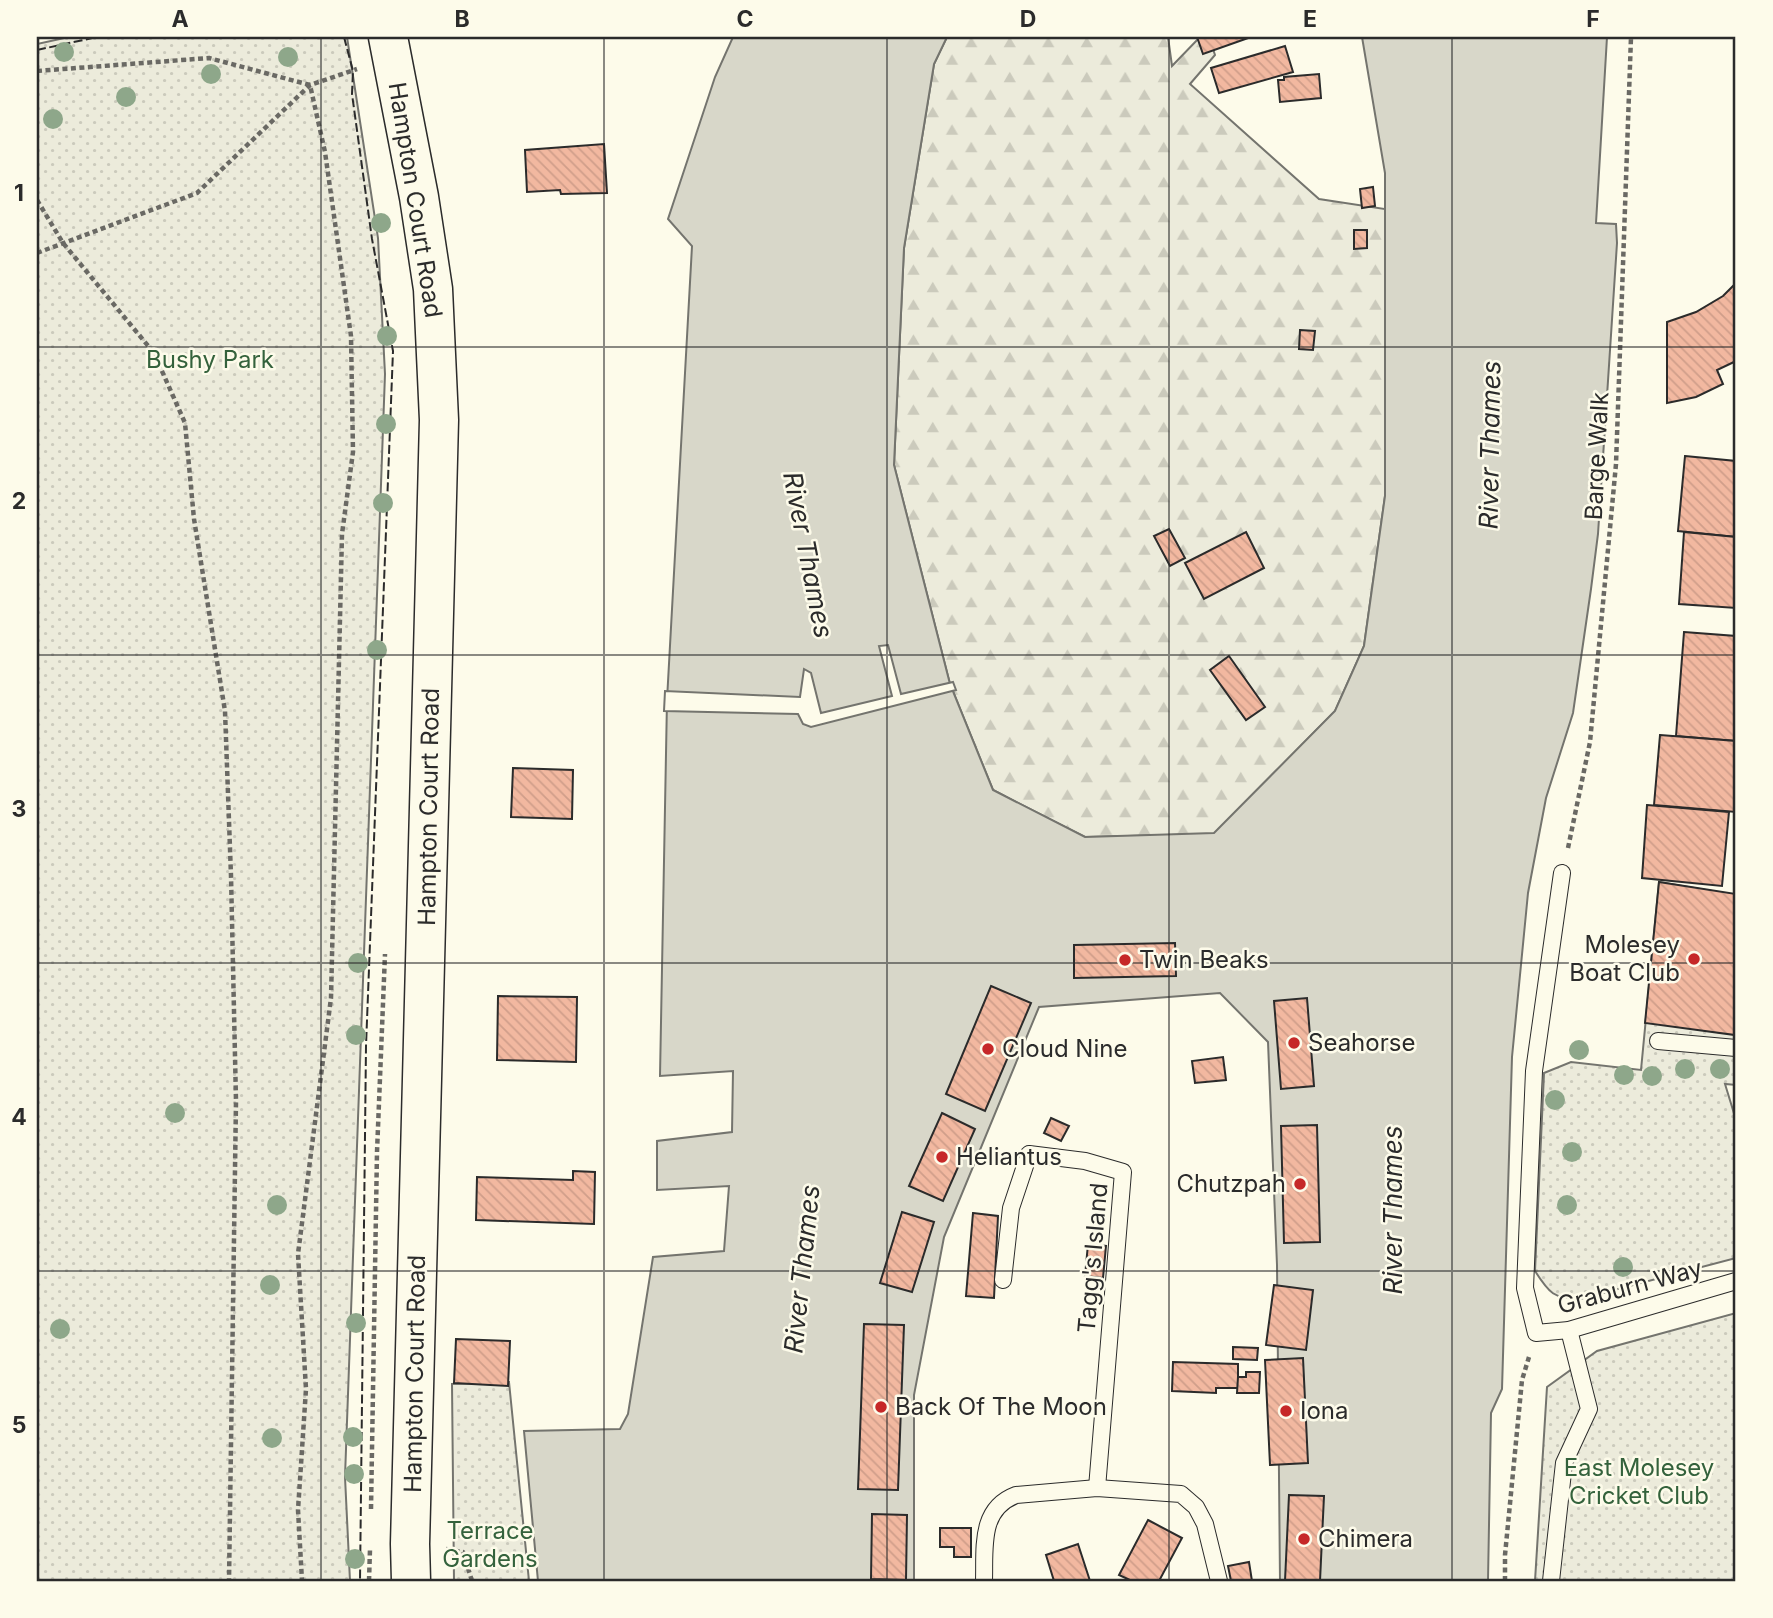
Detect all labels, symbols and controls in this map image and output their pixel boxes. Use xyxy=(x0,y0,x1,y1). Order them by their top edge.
text: A xyxy=(171,5,189,33)
text: B xyxy=(454,5,470,33)
text: C xyxy=(736,5,754,33)
text: D xyxy=(1020,5,1036,33)
text: E xyxy=(1303,5,1317,33)
text: F xyxy=(1586,5,1600,33)
street label: Hampton Court Road xyxy=(383,80,448,320)
text: 1 xyxy=(14,179,24,207)
park label: Bushy Park xyxy=(146,345,274,374)
water label: River Thames xyxy=(1473,360,1506,530)
street label: Barge Walk xyxy=(1579,391,1614,521)
water label: River Thames xyxy=(777,469,840,641)
text: 2 xyxy=(12,487,26,515)
street label: Hampton Court Road xyxy=(412,688,445,926)
text: 3 xyxy=(12,795,26,823)
place label: Molesey Boat Club xyxy=(1569,930,1680,987)
place label: Twin Beaks xyxy=(1139,945,1269,974)
marker: Molesey Boat Club xyxy=(1686,951,1702,967)
marker: Twin Beaks xyxy=(1117,952,1133,968)
place label: Seahorse xyxy=(1308,1028,1415,1057)
place label: Cloud Nine xyxy=(1002,1034,1127,1063)
marker: Seahorse xyxy=(1286,1035,1302,1051)
marker: Cloud Nine xyxy=(980,1041,996,1057)
text: 4 xyxy=(11,1103,27,1131)
water label: River Thames xyxy=(1377,1126,1408,1294)
place label: Heliantus xyxy=(956,1142,1062,1171)
marker: Heliantus xyxy=(934,1149,950,1165)
place label: Chutzpah xyxy=(1176,1169,1286,1198)
marker: Chutzpah xyxy=(1292,1176,1308,1192)
street label: Tagg's Island xyxy=(1071,1182,1114,1334)
water label: River Thames xyxy=(777,1183,826,1355)
street label: Graburn Way xyxy=(1554,1253,1705,1320)
street label: Hampton Court Road xyxy=(398,1255,431,1493)
place label: Back Of The Moon xyxy=(895,1392,1107,1421)
place label: Iona xyxy=(1300,1396,1349,1425)
marker: Back Of The Moon xyxy=(873,1399,889,1415)
marker: Iona xyxy=(1278,1403,1294,1419)
text: 5 xyxy=(12,1411,26,1439)
park label: East Molesey Cricket Club xyxy=(1564,1453,1714,1510)
park label: Terrace Gardens xyxy=(442,1516,538,1573)
place label: Chimera xyxy=(1318,1524,1413,1553)
marker: Chimera xyxy=(1296,1531,1312,1547)

